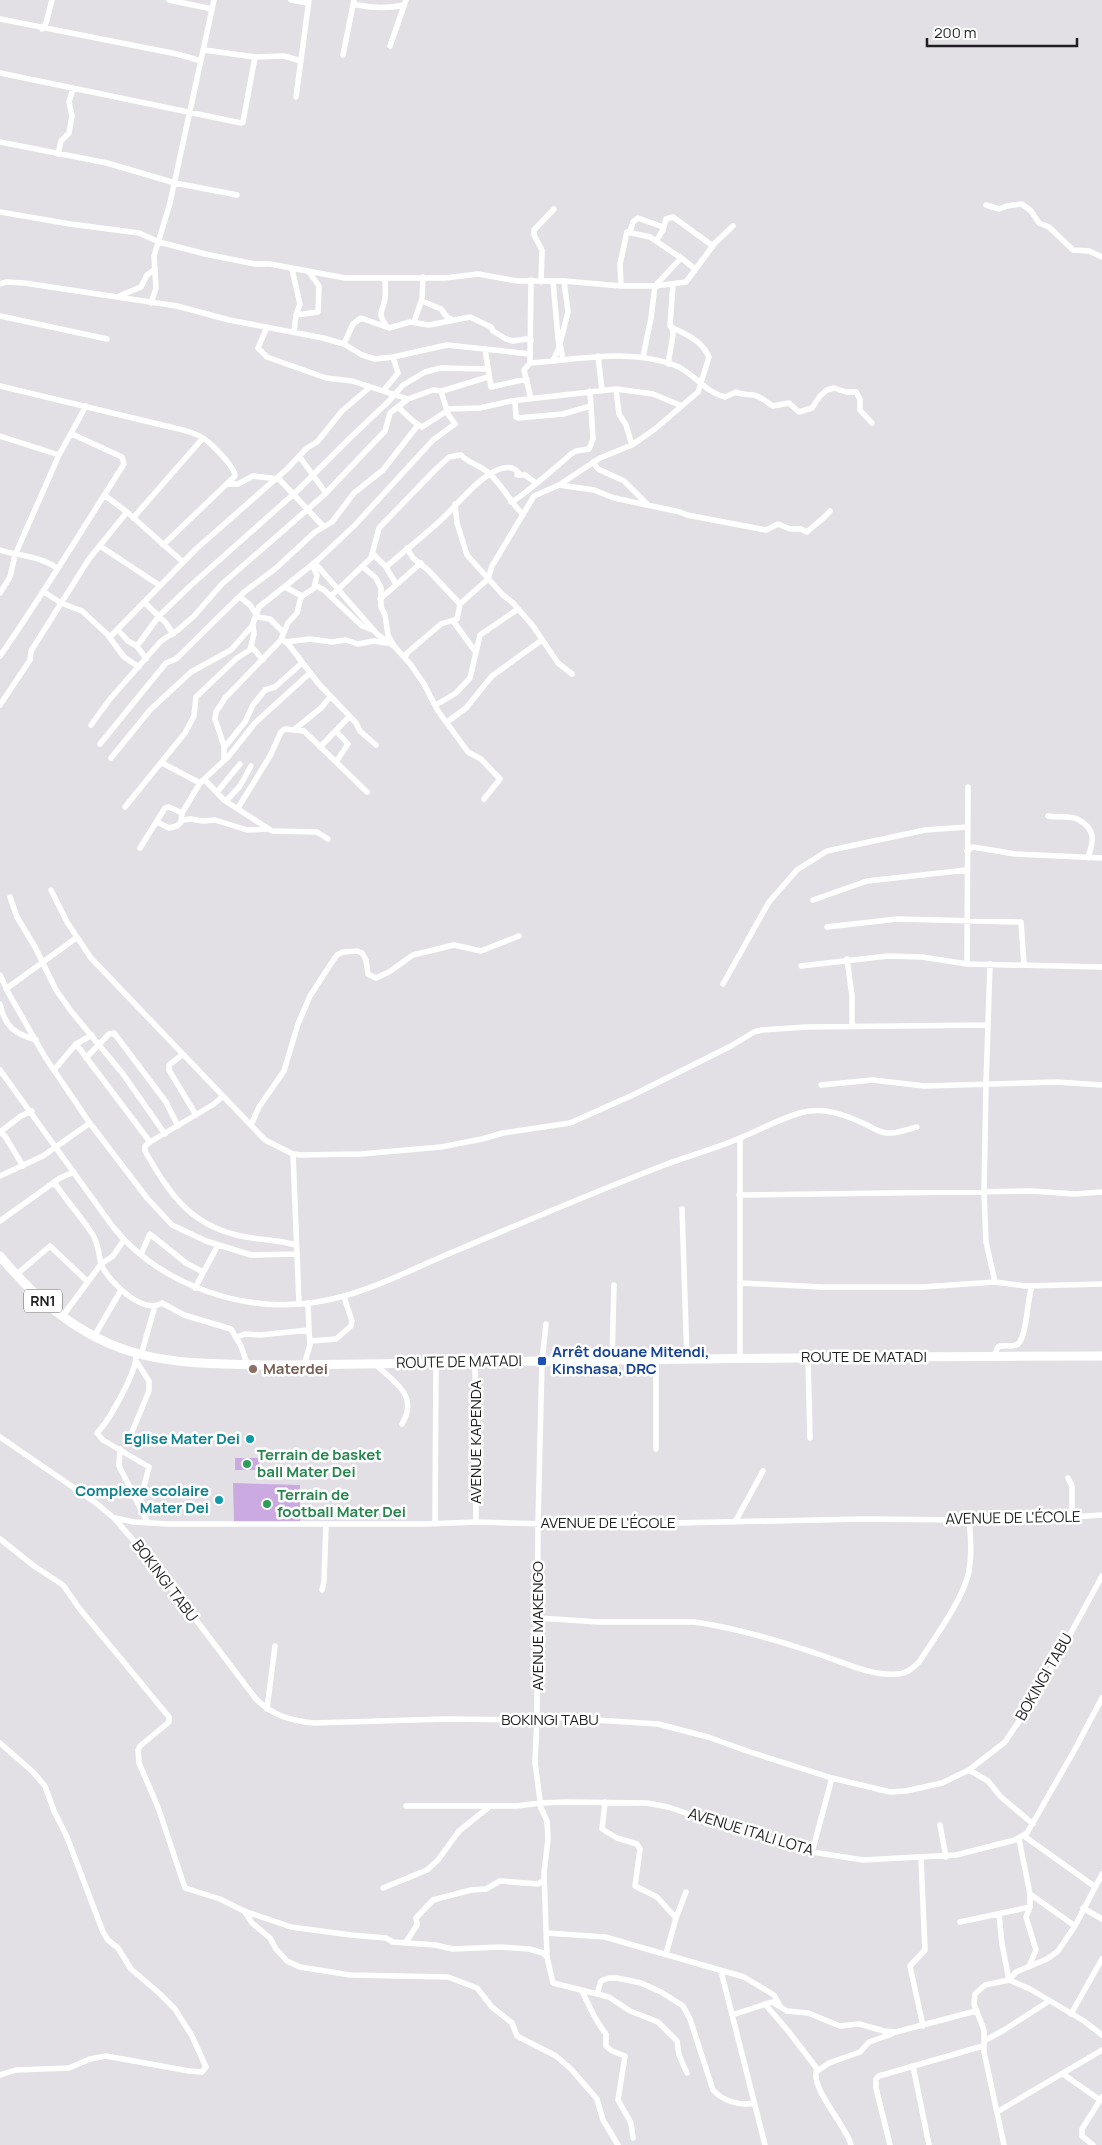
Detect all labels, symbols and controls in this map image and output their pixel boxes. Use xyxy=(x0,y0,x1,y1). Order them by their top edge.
scale bar xyxy=(927,15,1077,47)
text: 200 m xyxy=(934,22,977,43)
road number: RN1 xyxy=(24,1290,62,1312)
place label: Arrêt douane Mitendi, Kinshasa, DRC xyxy=(552,1341,710,1379)
street label: ROUTE DE MATADI xyxy=(801,1346,927,1367)
street label: ROUTE DE MATADI xyxy=(396,1350,522,1373)
marker: Arrêt douane Mitendi, Kinshasa, DRC xyxy=(536,1355,548,1367)
place label: Materdei xyxy=(263,1358,328,1379)
marker: Materdei xyxy=(247,1363,259,1375)
street label: AVENUE KAPENDA xyxy=(465,1380,486,1504)
place label: Eglise Mater Dei xyxy=(124,1428,240,1449)
marker: Eglise Mater Dei xyxy=(244,1433,256,1445)
place label: Terrain de basket ball Mater Dei xyxy=(257,1444,382,1482)
marker: Terrain de basket ball Mater Dei xyxy=(241,1458,253,1470)
place label: Complexe scolaire Mater Dei xyxy=(75,1480,209,1518)
place label: Terrain de football Mater Dei xyxy=(277,1484,406,1522)
marker: Complexe scolaire Mater Dei xyxy=(213,1494,225,1506)
marker: Terrain de football Mater Dei xyxy=(261,1498,273,1510)
street label: AVENUE DE L'ÉCOLE xyxy=(945,1506,1081,1529)
street label: AVENUE DE L'ÉCOLE xyxy=(540,1512,676,1533)
street label: BOKINGI TABU xyxy=(128,1535,203,1626)
street label: AVENUE MAKENGO xyxy=(527,1561,548,1691)
street label: BOKINGI TABU xyxy=(1010,1629,1077,1724)
street label: BOKINGI TABU xyxy=(501,1709,599,1730)
street label: AVENUE ITALI LOTA xyxy=(686,1802,817,1861)

